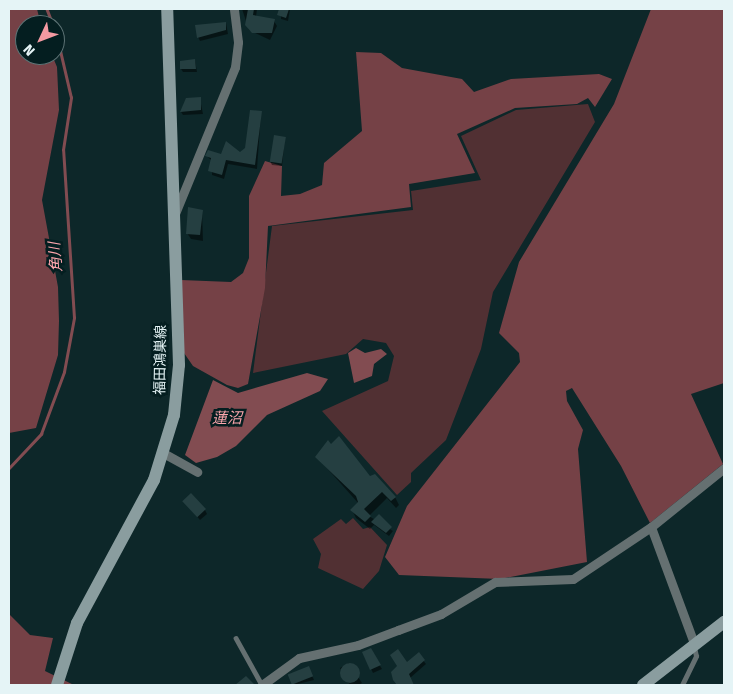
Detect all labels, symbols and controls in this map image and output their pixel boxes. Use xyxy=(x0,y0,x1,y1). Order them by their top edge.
north arrow xyxy=(15,15,65,65)
text: N xyxy=(20,41,39,59)
water label: 角川 xyxy=(46,241,66,273)
street label: 福田鴻巣線 xyxy=(152,325,170,395)
water label: 蓮沼 xyxy=(212,410,242,428)

